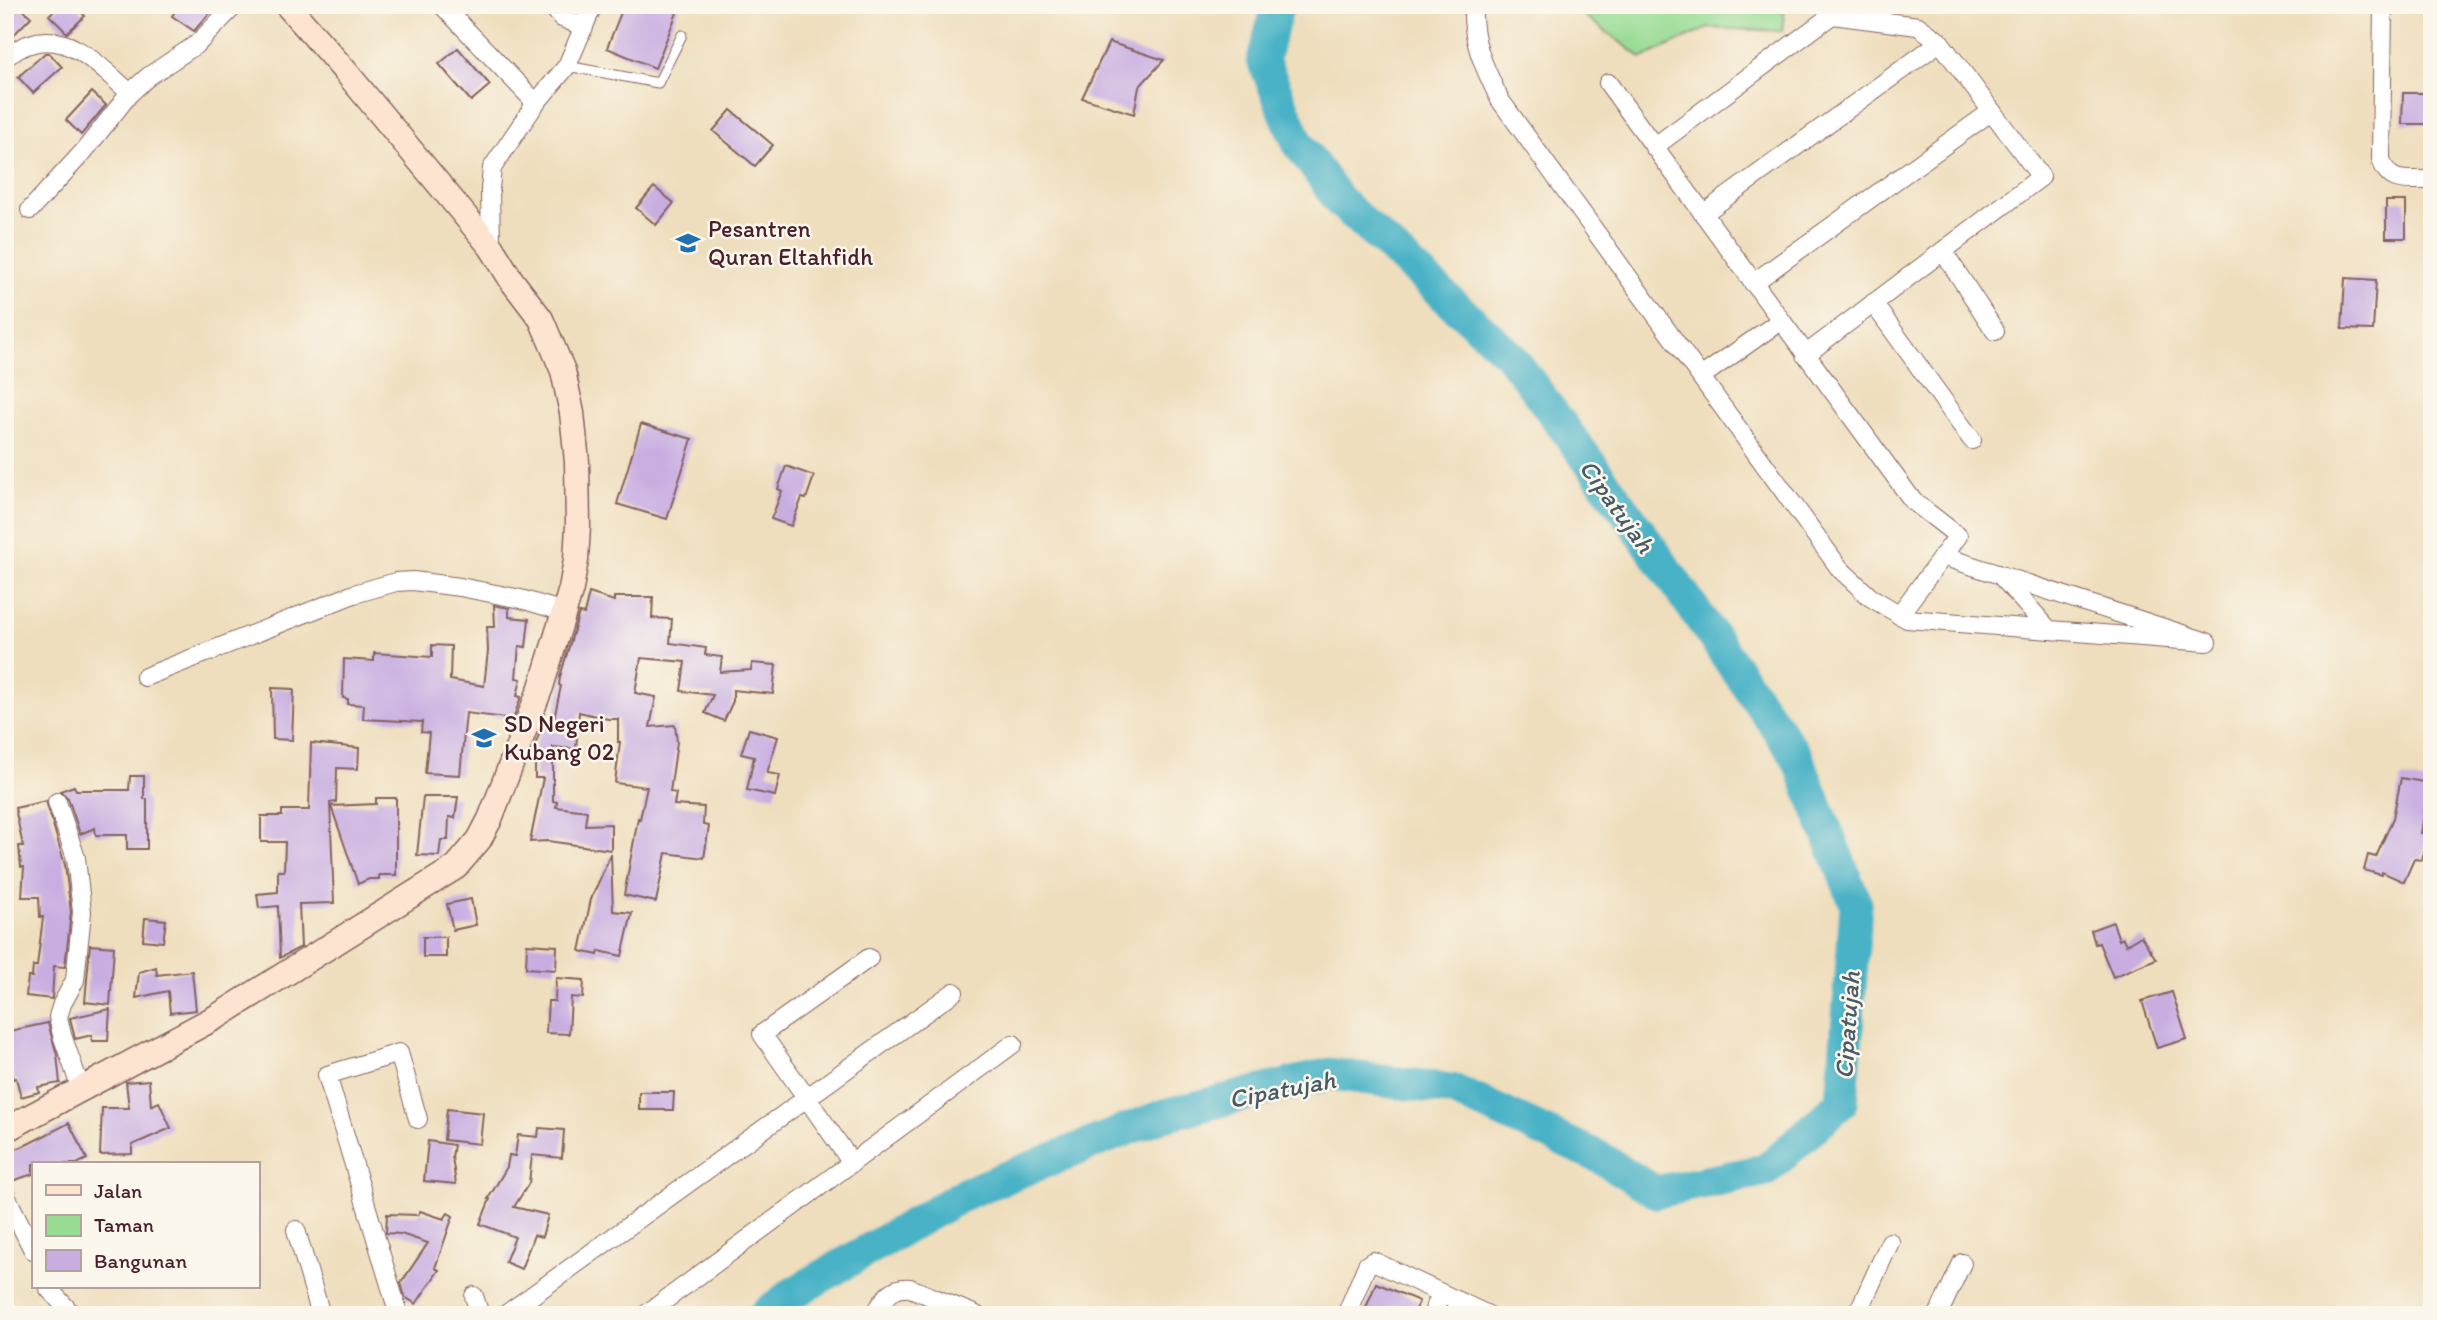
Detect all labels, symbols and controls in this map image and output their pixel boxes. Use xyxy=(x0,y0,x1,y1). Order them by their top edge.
place label: Pesantren Quran Eltahfidh xyxy=(708,214,873,271)
school or university icon: Pesantren Quran Eltahfidh xyxy=(674,229,702,257)
water label: Cipatujah xyxy=(1572,453,1662,560)
place label: SD Negeri Kubang 02 xyxy=(504,709,615,766)
school or university icon: SD Negeri Kubang 02 xyxy=(470,724,498,752)
water label: Cipatujah xyxy=(1827,969,1867,1080)
water label: Cipatujah xyxy=(1226,1063,1339,1115)
legend xyxy=(32,1162,259,1288)
text: Jalan xyxy=(94,1178,142,1203)
text: Taman xyxy=(94,1212,154,1237)
text: Bangunan xyxy=(94,1248,187,1273)

